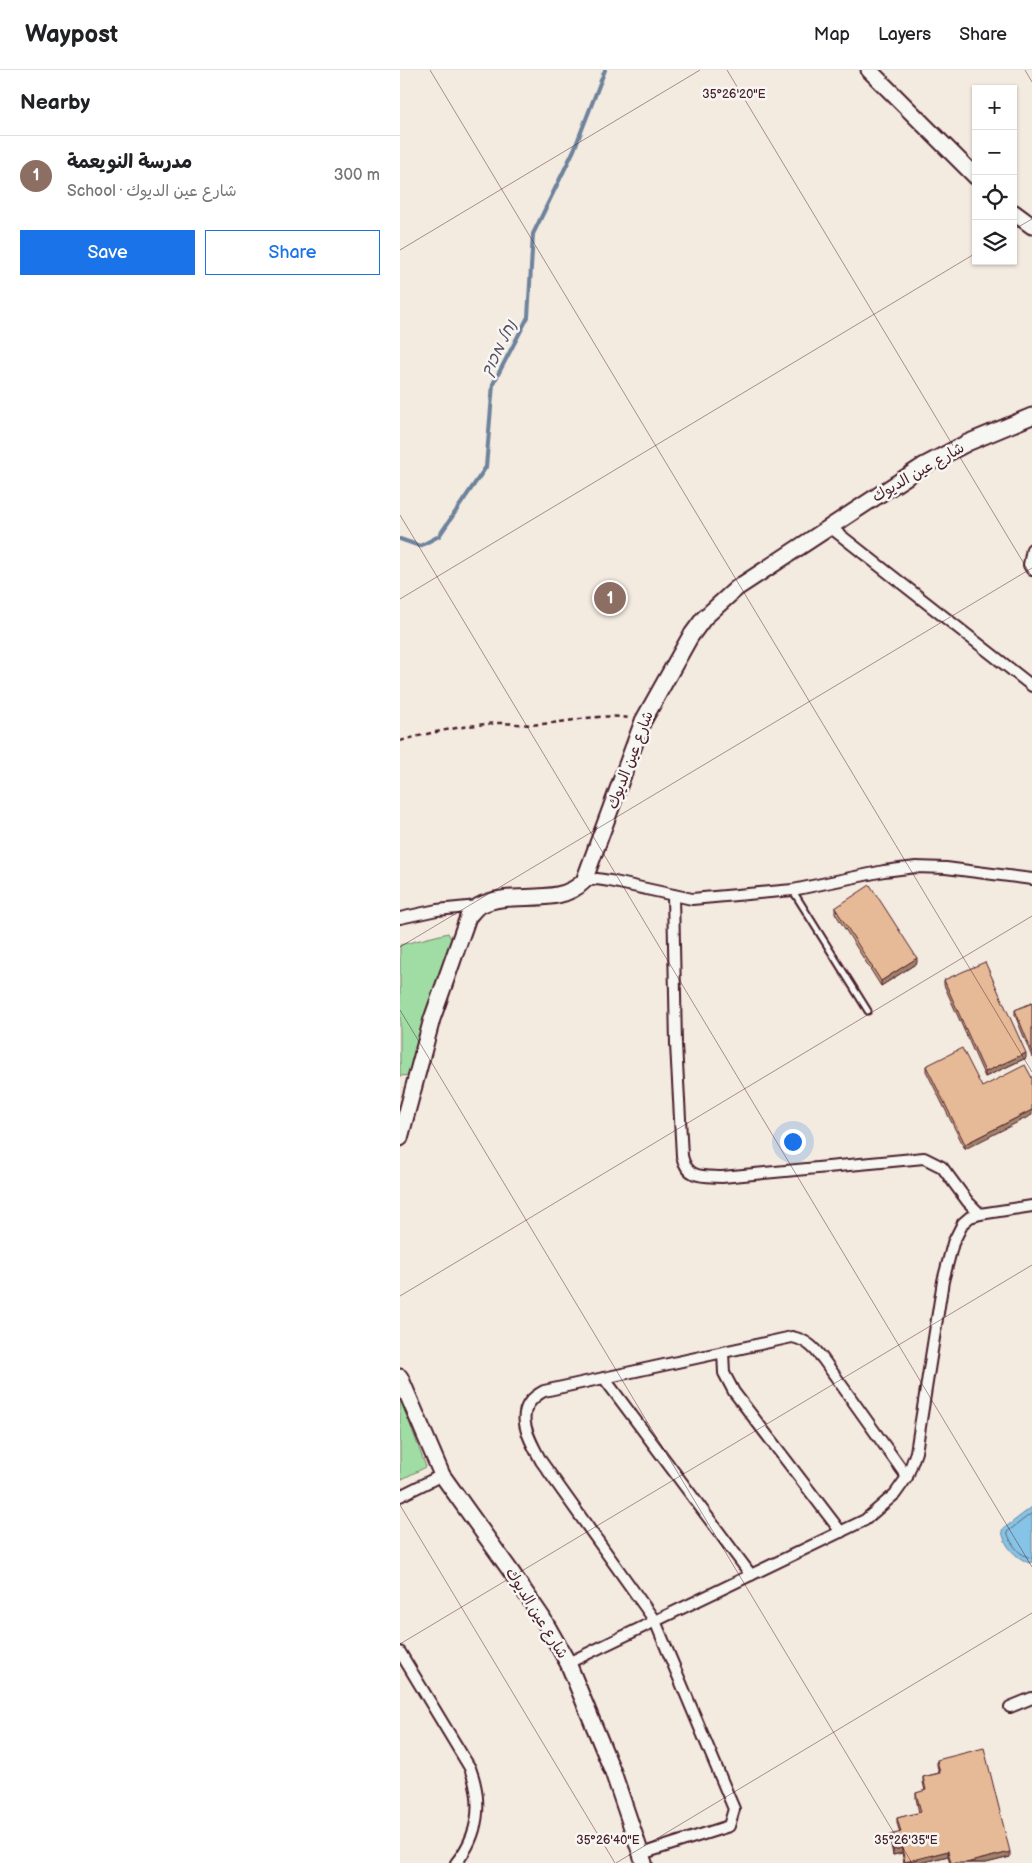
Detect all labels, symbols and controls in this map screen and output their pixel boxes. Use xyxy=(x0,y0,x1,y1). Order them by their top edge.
text: Waypost xyxy=(25,20,118,49)
text: Map xyxy=(814,24,850,45)
text: Layers xyxy=(878,24,931,45)
text: Share xyxy=(959,24,1007,45)
map controls xyxy=(972,85,1017,265)
button: + xyxy=(972,85,1017,130)
text: 35°26'20"E xyxy=(702,87,766,102)
text: Nearby xyxy=(20,90,90,115)
button: − xyxy=(972,130,1017,175)
text: مدرسة النويعمة xyxy=(67,151,192,174)
text: 1 xyxy=(33,166,39,185)
text: 300 m xyxy=(334,166,380,185)
button: locate xyxy=(972,175,1017,220)
text: School · شارع عين الديوك xyxy=(67,182,237,201)
button: layers xyxy=(972,220,1017,265)
button: Save xyxy=(20,230,195,275)
button: Share xyxy=(205,230,380,275)
water label: נחל מכוך xyxy=(478,316,522,380)
street label: شارع عين الديوك xyxy=(869,438,968,507)
pin: 1 xyxy=(594,579,626,617)
street label: شارع عين الديوك xyxy=(603,708,658,812)
your location xyxy=(780,1129,806,1155)
street label: شارع عين الديوك xyxy=(501,1564,572,1662)
text: 35°26'40"E xyxy=(576,1833,640,1848)
text: 35°26'35"E xyxy=(874,1833,938,1848)

